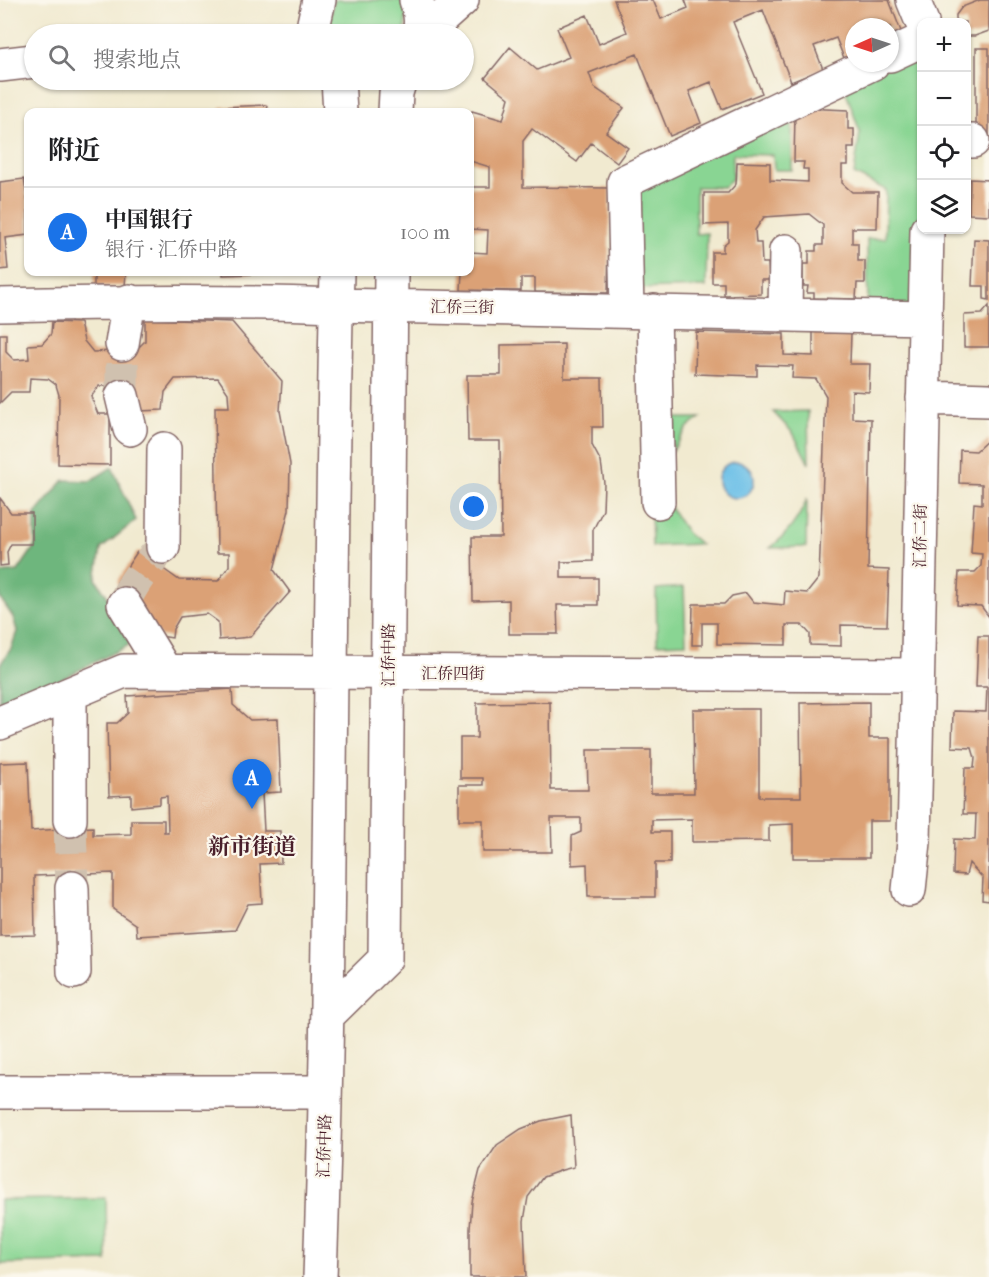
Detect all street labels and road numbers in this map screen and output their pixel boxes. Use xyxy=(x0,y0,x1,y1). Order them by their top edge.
street label: 汇侨三街 xyxy=(430,297,494,317)
street label: 汇侨二街 xyxy=(910,504,930,568)
street label: 汇侨中路 xyxy=(379,623,398,687)
street label: 汇侨四街 xyxy=(421,664,485,683)
street label: 汇侨中路 xyxy=(313,1114,335,1178)

